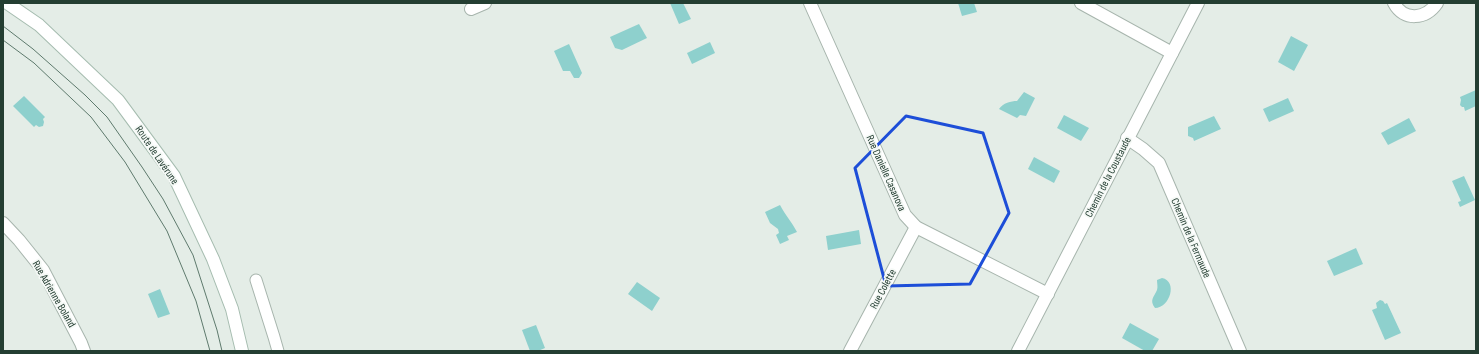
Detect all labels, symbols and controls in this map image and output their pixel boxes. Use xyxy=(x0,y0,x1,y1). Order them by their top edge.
street label: Route de Lavérune xyxy=(133,123,181,187)
street label: Rue Danielle Casanova xyxy=(863,133,909,213)
street label: Chemin de la Coustaude xyxy=(1082,135,1134,219)
street label: Chemin de la Fermaude xyxy=(1168,196,1214,280)
street label: Rue Adrienne Boland xyxy=(30,258,79,330)
street label: Rue Colette xyxy=(867,267,899,311)

